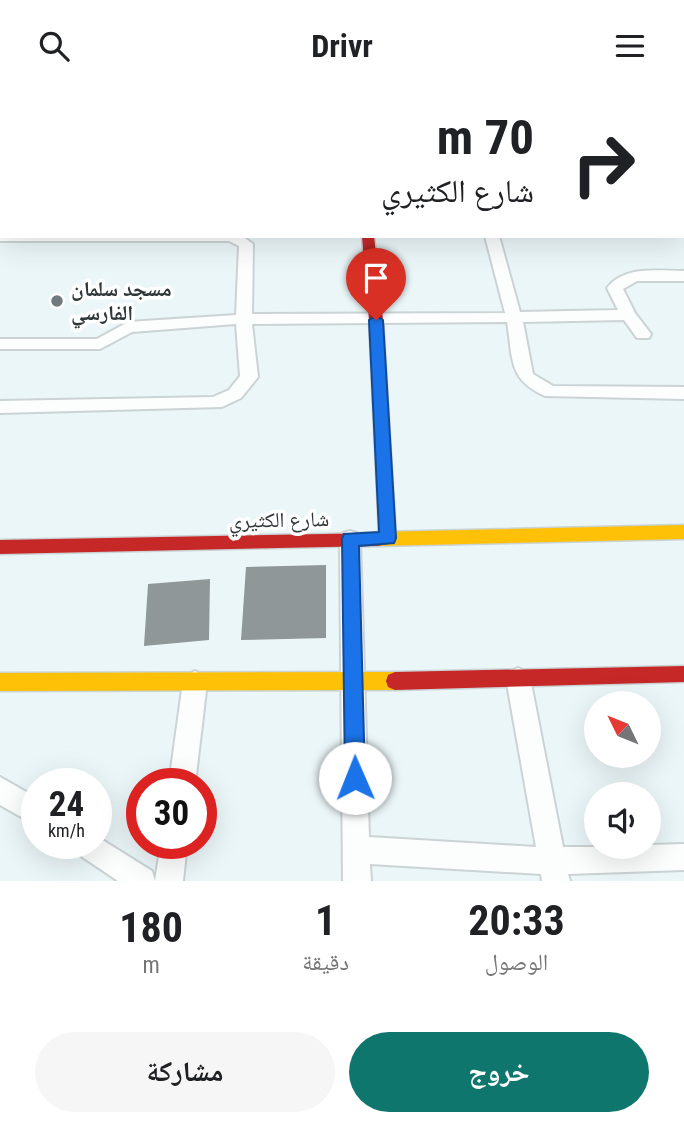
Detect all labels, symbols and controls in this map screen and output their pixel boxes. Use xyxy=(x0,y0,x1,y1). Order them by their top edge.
icon: search xyxy=(35,27,73,65)
text: Drivr xyxy=(311,27,373,65)
icon: menu xyxy=(611,27,649,65)
text: 70 m xyxy=(437,109,534,166)
icon: right xyxy=(558,119,649,210)
text: شارع الكثيري xyxy=(381,172,534,210)
pin xyxy=(346,248,406,320)
icon: arrive xyxy=(357,259,395,297)
place label: مسجد سلمان الفارسي xyxy=(71,277,172,329)
marker: مسجد سلمان الفارسي xyxy=(49,293,65,309)
street label: شارع الكثيري xyxy=(229,507,329,537)
north arrow xyxy=(584,691,662,768)
map controls xyxy=(584,691,661,859)
position arrow xyxy=(318,741,392,815)
speed limit sign: 30 xyxy=(126,768,217,859)
button: sound xyxy=(584,782,661,859)
text: 24 xyxy=(49,784,84,825)
text: km/h xyxy=(48,820,85,841)
text: 1 xyxy=(315,896,336,945)
text: 20:33 xyxy=(468,896,565,945)
text: 180 xyxy=(119,903,183,952)
text: دقيقة xyxy=(302,949,349,976)
text: الوصول xyxy=(485,949,548,976)
text: m xyxy=(142,952,160,979)
button: مشاركة xyxy=(35,1032,335,1112)
button: خروج xyxy=(349,1032,649,1112)

